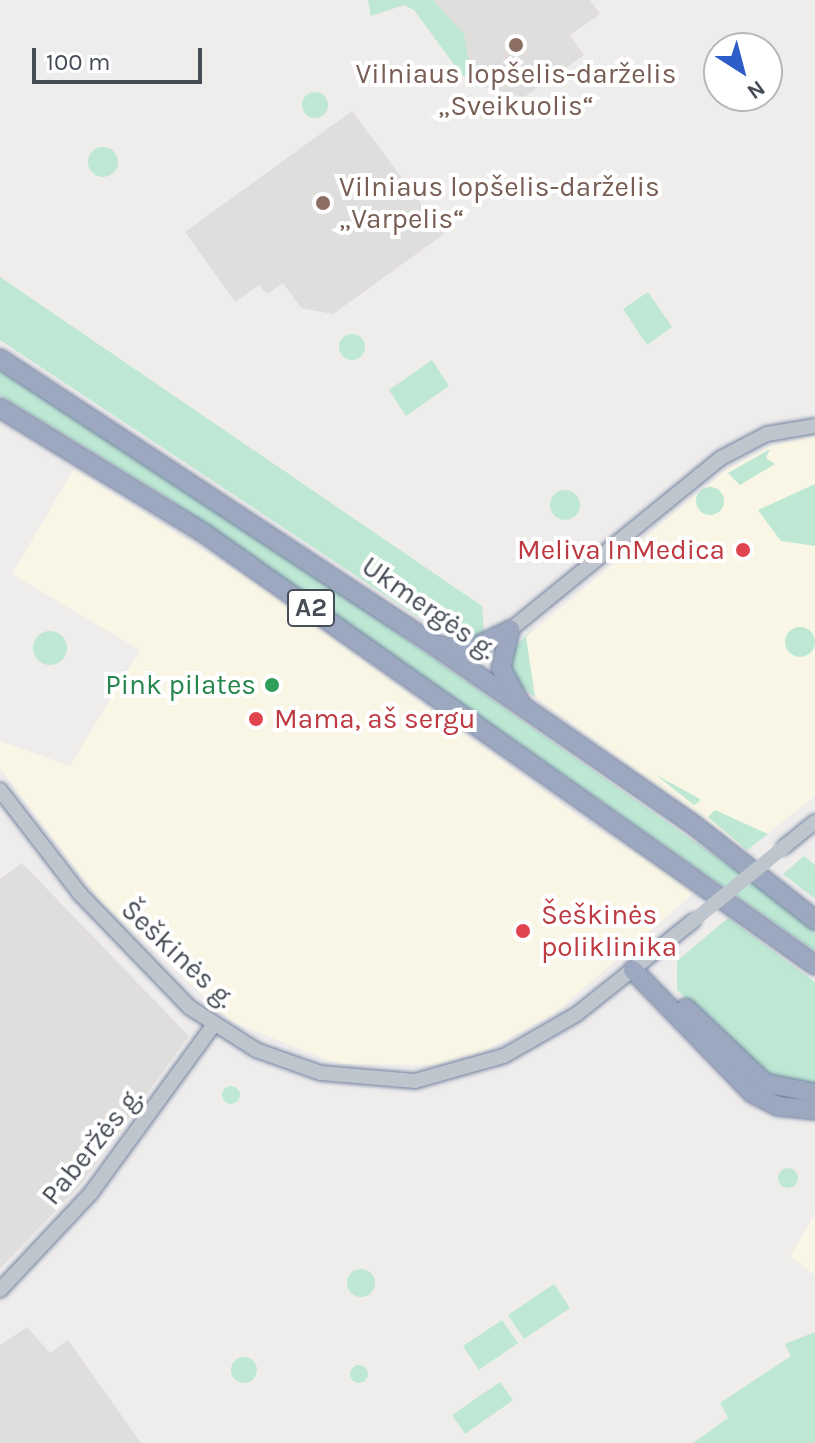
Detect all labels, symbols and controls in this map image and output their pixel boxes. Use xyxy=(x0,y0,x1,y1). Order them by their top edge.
scale bar xyxy=(36,32,206,82)
north arrow xyxy=(703,32,783,112)
marker: Vilniaus lopšelis-darželis „Sveikuolis“ xyxy=(507,36,525,54)
text: 100 m xyxy=(46,48,111,76)
place label: Vilniaus lopšelis-darželis „Sveikuolis“ xyxy=(356,57,676,123)
text: N xyxy=(742,75,770,105)
place label: Vilniaus lopšelis-darželis „Varpelis“ xyxy=(339,170,660,236)
marker: Vilniaus lopšelis-darželis „Varpelis“ xyxy=(314,194,332,212)
place label: Meliva InMedica xyxy=(517,533,725,567)
marker: Meliva InMedica xyxy=(732,539,754,561)
street label: Ukmergės g. xyxy=(355,549,503,667)
road number: A2 xyxy=(287,586,335,630)
place label: Pink pilates xyxy=(105,668,256,702)
marker: Pink pilates xyxy=(263,676,281,694)
place label: Mama, aš sergu xyxy=(274,702,476,736)
marker: Mama, aš sergu xyxy=(245,708,267,730)
street label: Šeškinės g. xyxy=(114,893,242,1015)
place label: Šeškinės poliklinika xyxy=(541,898,677,964)
marker: Šeškinės poliklinika xyxy=(512,920,534,942)
street label: Paberžės g. xyxy=(34,1080,150,1212)

